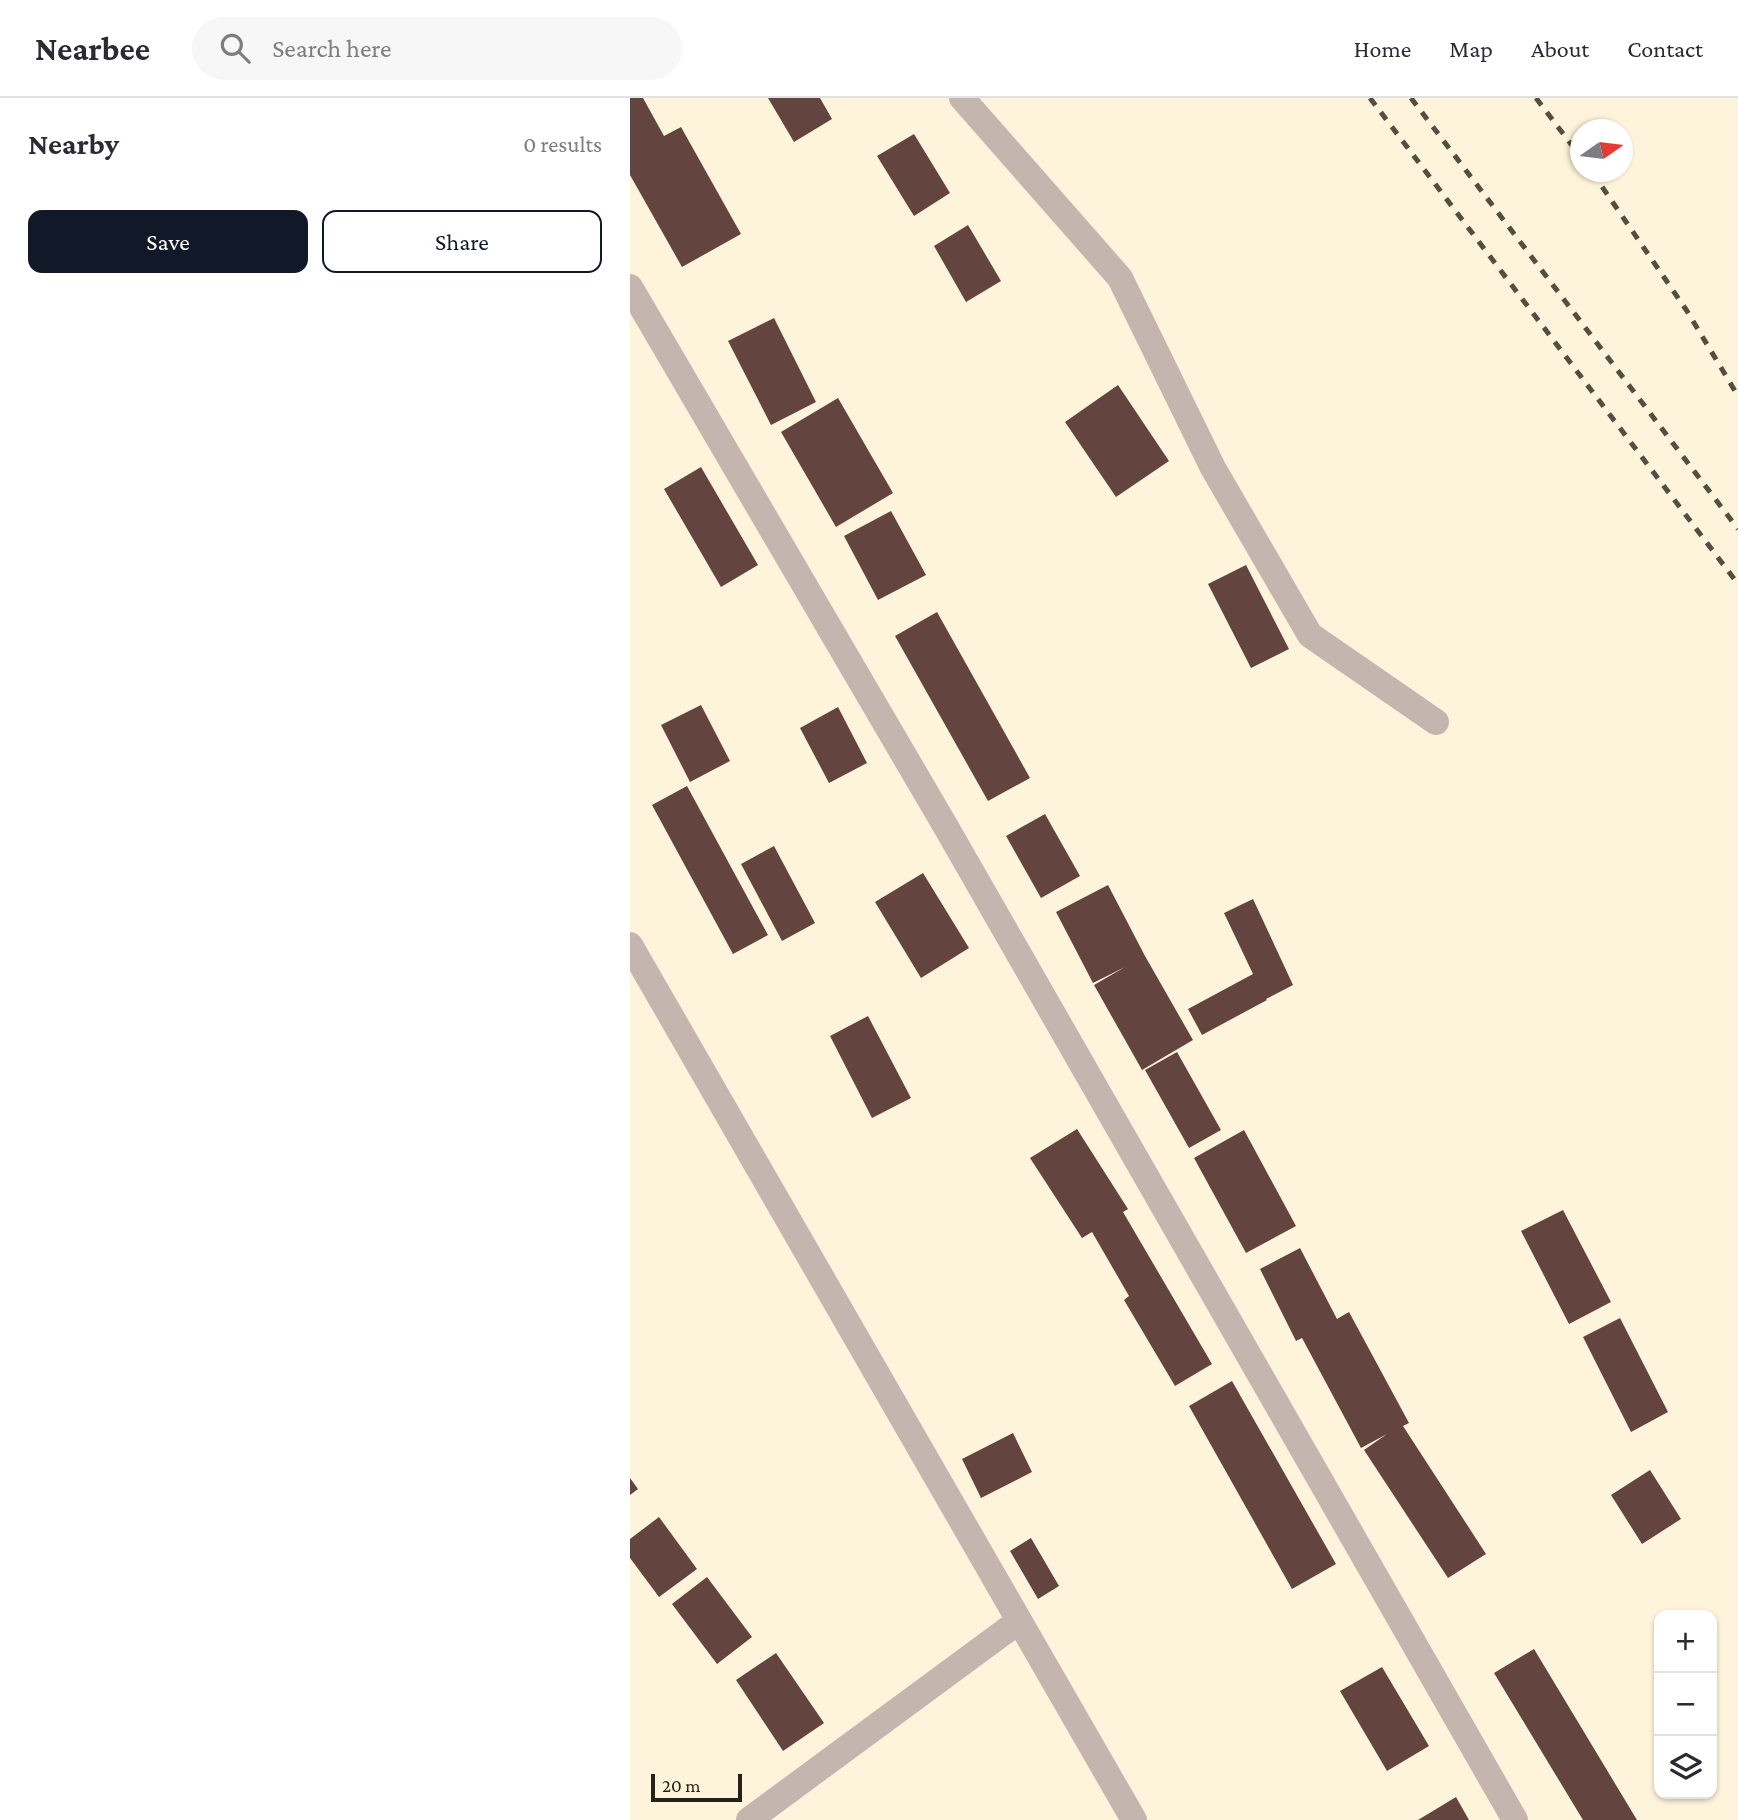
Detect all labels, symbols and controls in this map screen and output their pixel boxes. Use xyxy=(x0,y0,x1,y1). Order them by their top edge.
search box xyxy=(192,17,682,80)
icon: search xyxy=(216,29,254,67)
text: Nearbee xyxy=(35,30,150,67)
text: Search here xyxy=(272,34,391,63)
text: Home xyxy=(1354,35,1411,62)
text: Map xyxy=(1449,35,1493,62)
text: About xyxy=(1531,35,1589,62)
text: Contact xyxy=(1627,35,1703,62)
north arrow xyxy=(1570,119,1633,182)
text: Nearby xyxy=(28,127,119,160)
text: 0 results xyxy=(523,131,602,157)
button: Save xyxy=(28,210,308,273)
button: Share xyxy=(322,210,602,273)
map controls xyxy=(1654,1610,1717,1799)
button: + xyxy=(1654,1610,1717,1673)
button: − xyxy=(1654,1673,1717,1736)
button: layers xyxy=(1654,1736,1717,1799)
scale bar xyxy=(651,1771,742,1803)
text: 20 m xyxy=(662,1775,701,1796)

